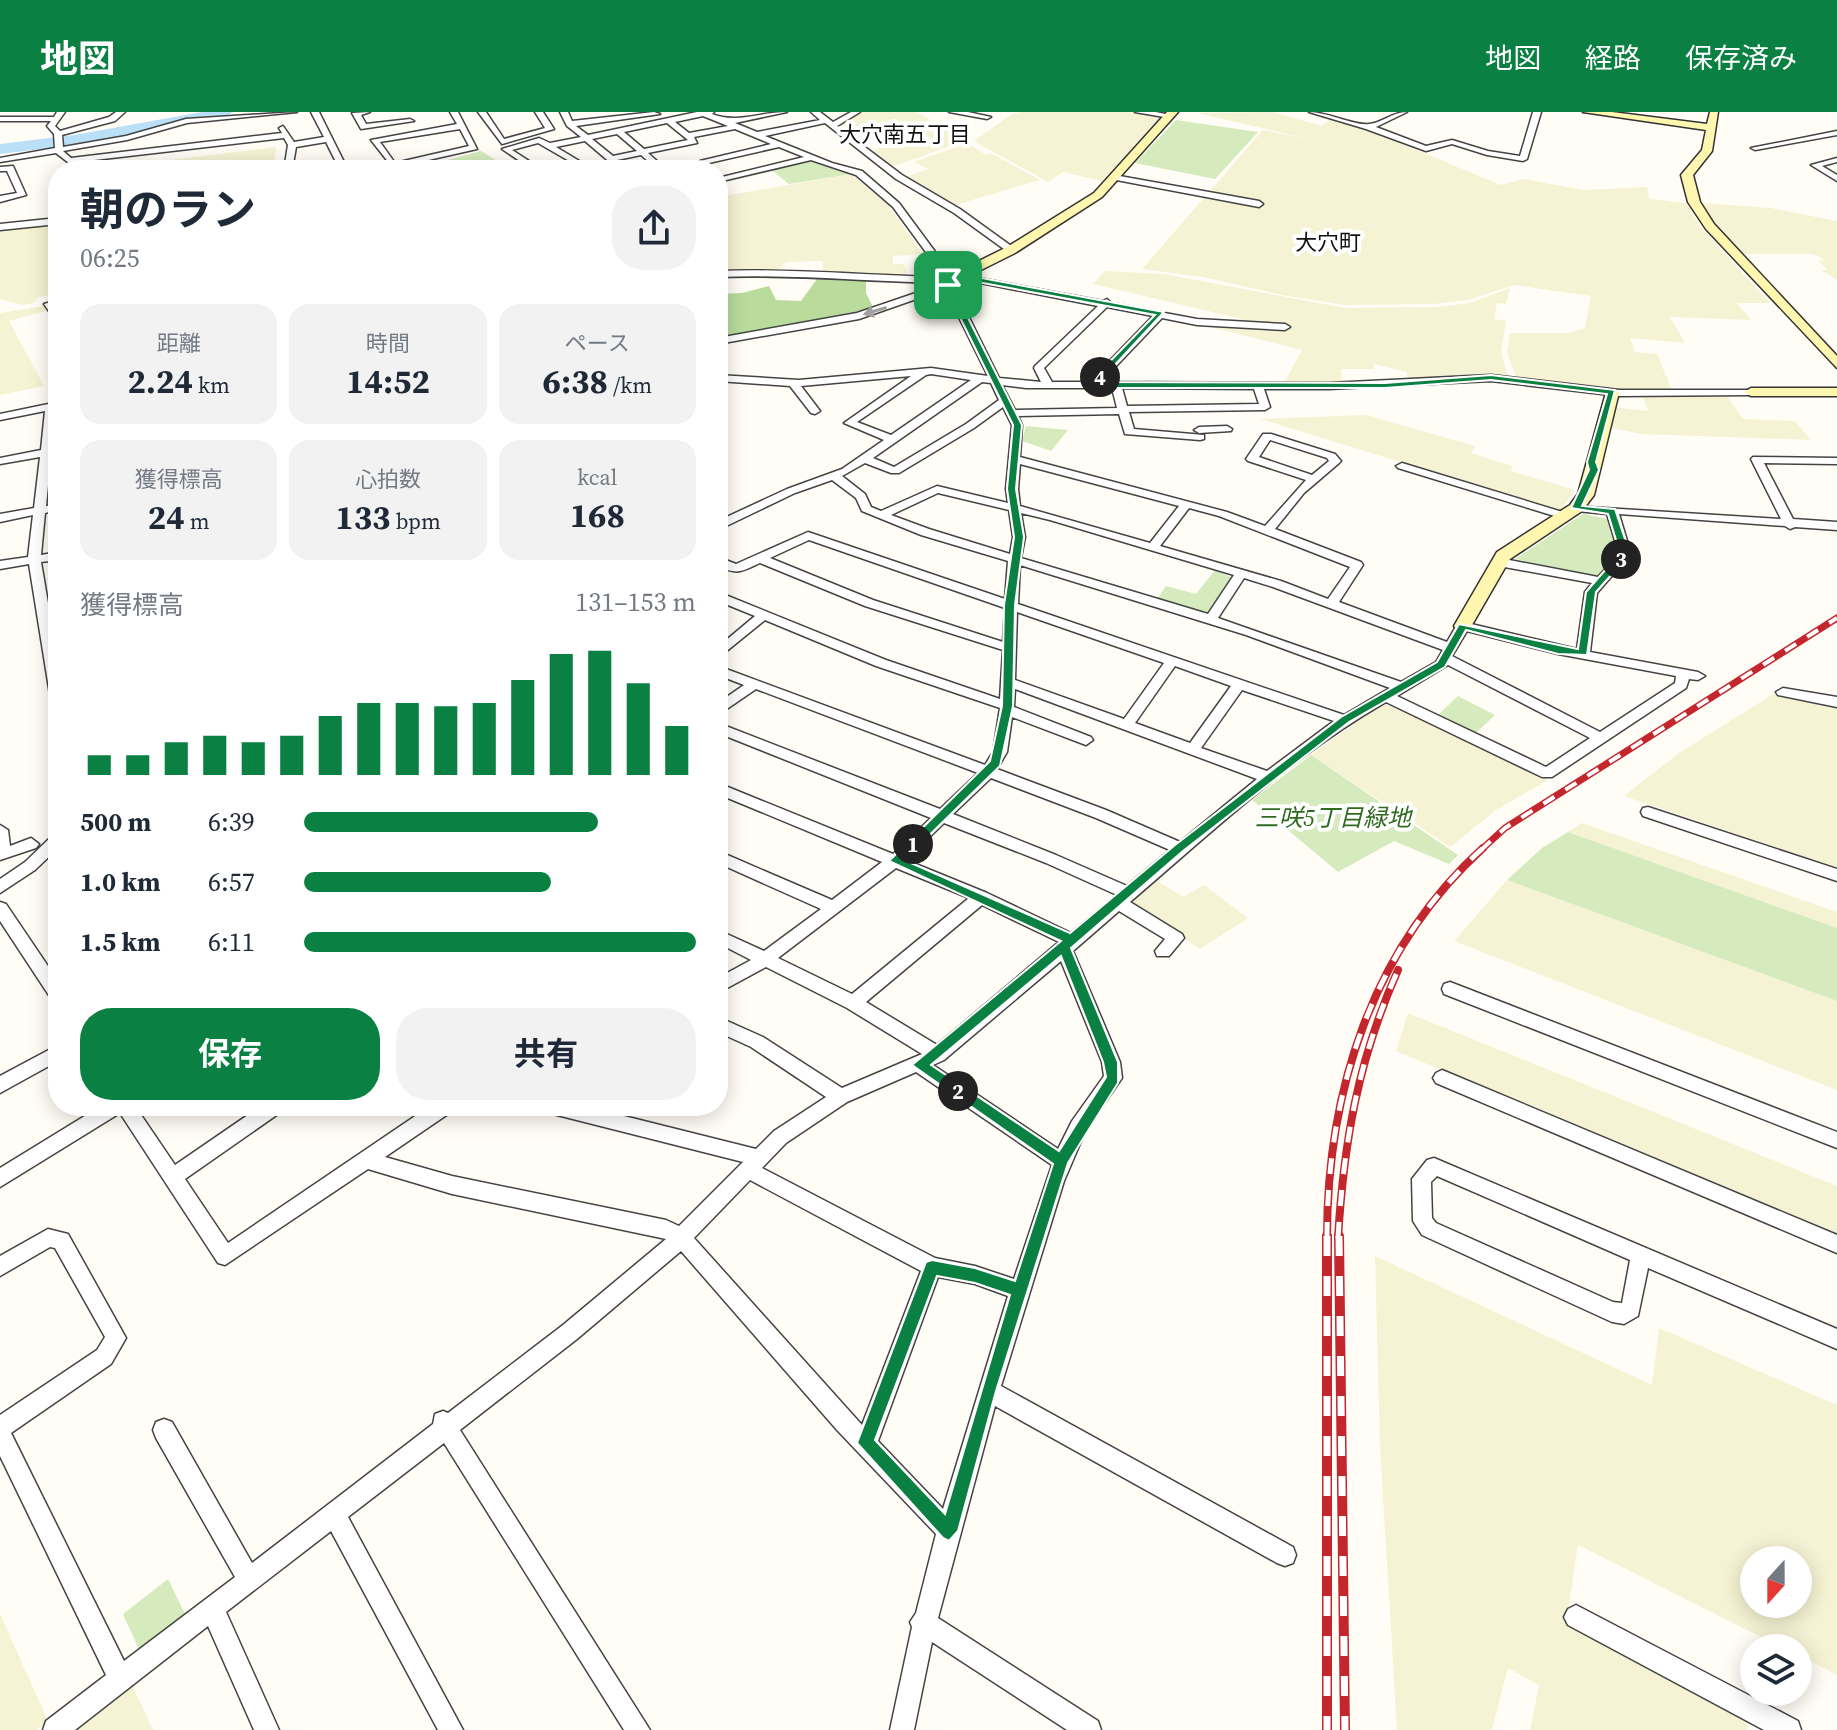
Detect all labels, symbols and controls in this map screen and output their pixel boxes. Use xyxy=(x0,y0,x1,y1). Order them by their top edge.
text: 地図 xyxy=(40,33,116,85)
text: 地図 xyxy=(1485,39,1541,77)
text: 経路 xyxy=(1585,39,1641,77)
text: 保存済み xyxy=(1685,39,1797,77)
district label: 大穴南五丁目 xyxy=(839,119,971,149)
text: 朝のラン xyxy=(80,179,256,240)
button: share xyxy=(612,186,696,270)
district label: 大穴町 xyxy=(1295,227,1361,257)
text: 06:25 xyxy=(80,240,140,276)
pin xyxy=(914,251,982,319)
icon: arrive xyxy=(926,263,970,307)
one-way arrow xyxy=(862,305,886,318)
text: 距離 xyxy=(157,328,201,358)
text: 時間 xyxy=(366,328,410,358)
text: ペース xyxy=(565,328,630,358)
pin: 4 xyxy=(1080,357,1120,397)
text: 2.24 xyxy=(127,358,193,404)
text: 14:52 xyxy=(346,358,430,404)
text: 6:38 xyxy=(542,358,608,404)
text: 4 xyxy=(1094,362,1106,392)
text: km xyxy=(193,370,230,400)
text: /km xyxy=(608,370,652,400)
text: kcal xyxy=(577,462,617,492)
text: 獲得標高 xyxy=(135,464,223,494)
text: 心拍数 xyxy=(355,464,421,494)
text: 168 xyxy=(570,492,625,538)
text: 24 xyxy=(148,494,185,540)
text: 133 xyxy=(335,494,391,540)
text: m xyxy=(185,506,210,536)
text: bpm xyxy=(391,506,441,536)
pin: 3 xyxy=(1601,539,1641,579)
text: 3 xyxy=(1615,544,1627,574)
text: 131–153 m xyxy=(575,584,696,620)
text: 獲得標高 xyxy=(80,587,184,623)
park label: 三咲5丁目緑地 xyxy=(1255,801,1414,834)
text: 500 m xyxy=(80,804,151,840)
text: 6:39 xyxy=(208,804,255,840)
pin: 1 xyxy=(893,824,933,864)
text: 1 xyxy=(907,829,919,859)
text: 1.0 km xyxy=(80,864,161,900)
text: 6:57 xyxy=(208,864,255,900)
text: 1.5 km xyxy=(80,924,161,960)
text: 6:11 xyxy=(208,924,255,960)
button: 保存 xyxy=(80,1008,380,1100)
button: 共有 xyxy=(396,1008,696,1100)
pin: 2 xyxy=(938,1071,978,1111)
text: 2 xyxy=(952,1076,964,1106)
north arrow xyxy=(1740,1546,1812,1618)
map controls xyxy=(1740,1546,1812,1706)
button: layers xyxy=(1740,1634,1812,1706)

